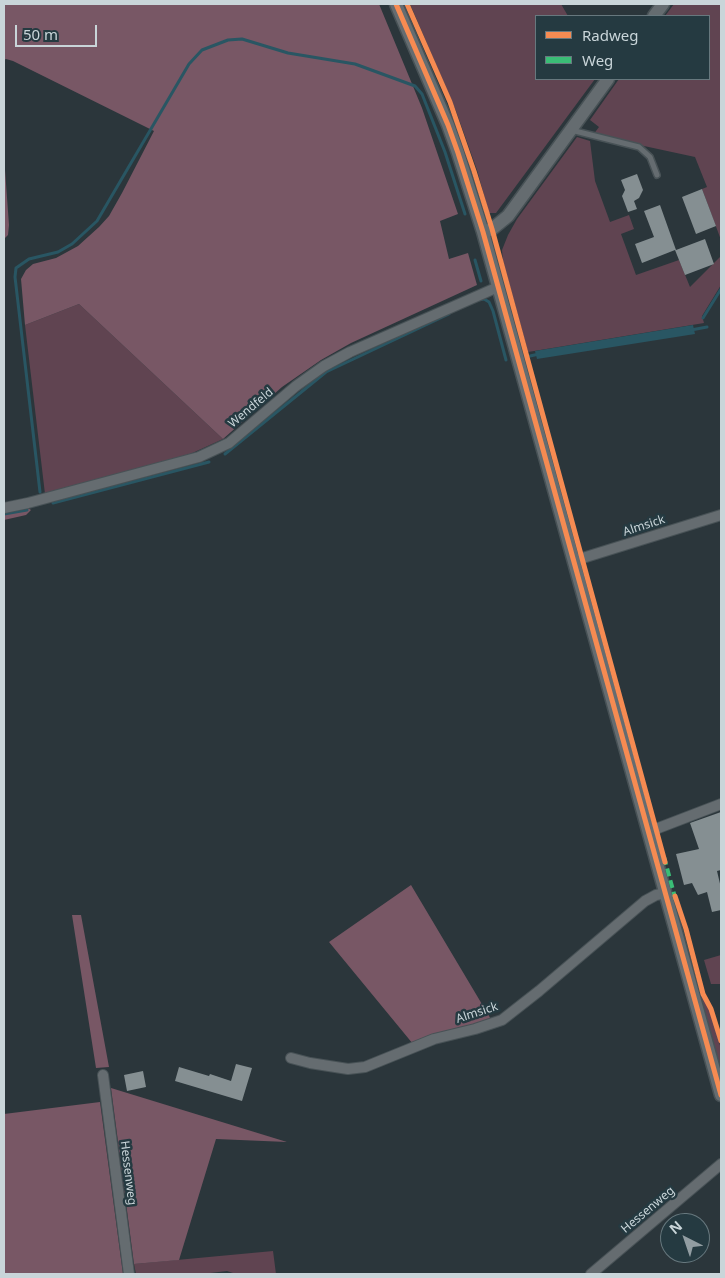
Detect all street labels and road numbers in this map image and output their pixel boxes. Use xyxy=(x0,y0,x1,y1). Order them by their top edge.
street label: Wendfeld xyxy=(226,385,276,431)
street label: Almsick xyxy=(621,513,667,539)
street label: Almsick xyxy=(454,1000,500,1026)
street label: Hessenweg xyxy=(117,1140,139,1206)
street label: Hessenweg xyxy=(619,1184,677,1236)

